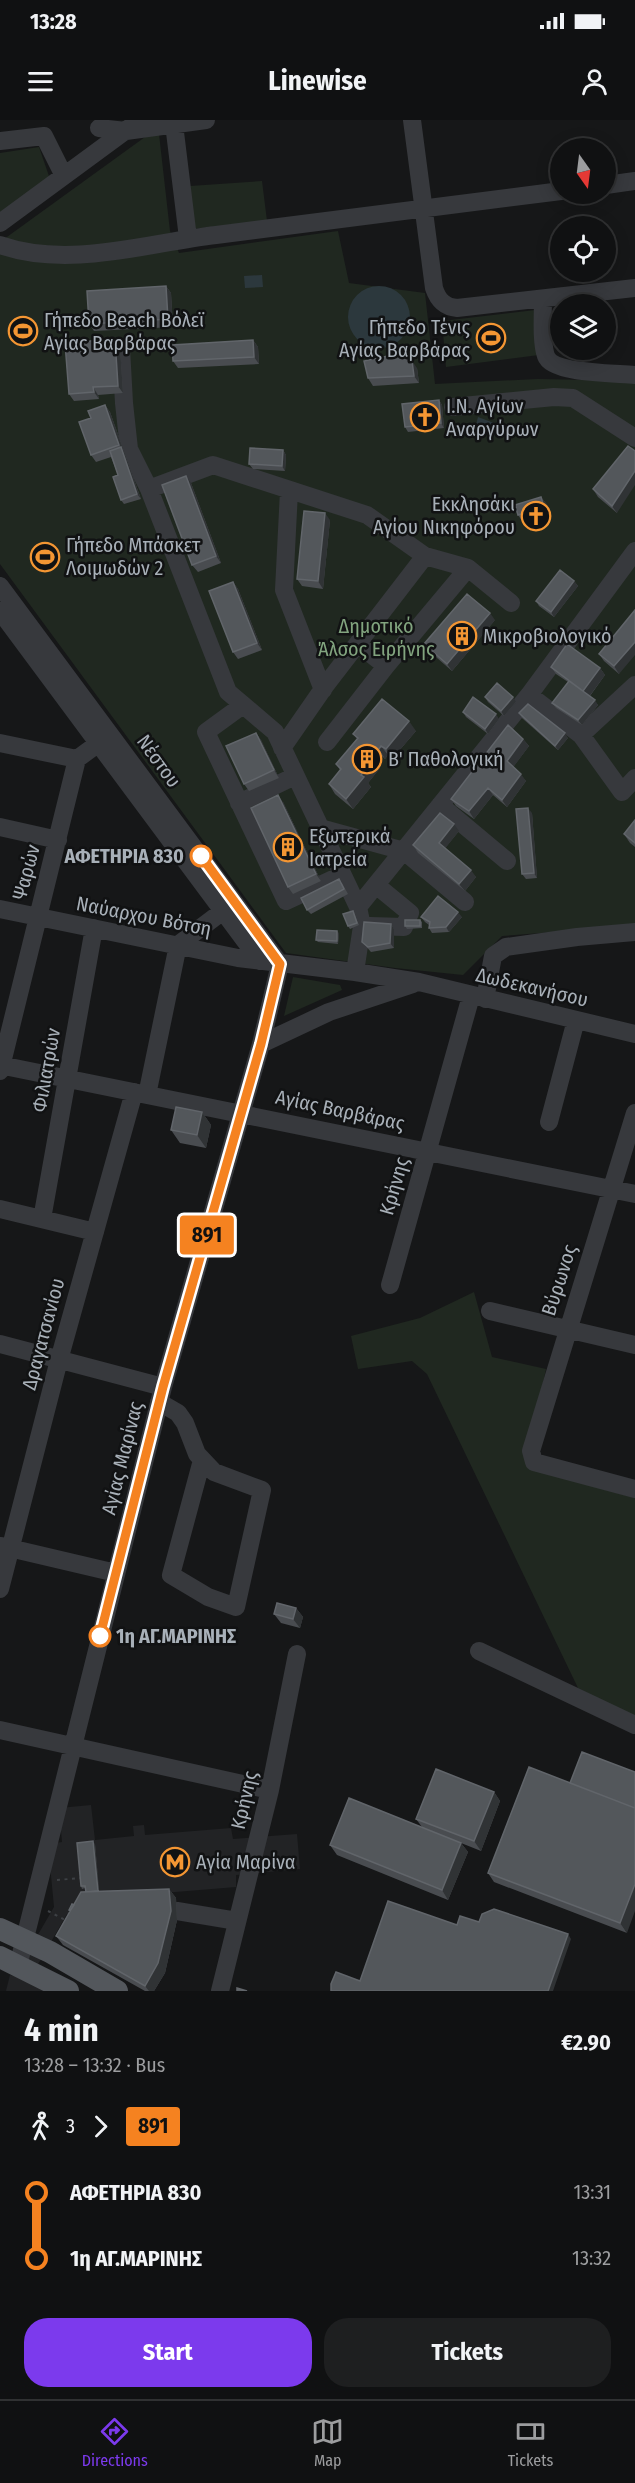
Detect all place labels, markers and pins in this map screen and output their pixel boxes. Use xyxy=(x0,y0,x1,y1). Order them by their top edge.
place label: Γήπεδο Beach Βόλεϊ Αγίας Βαρβάρας xyxy=(44,308,205,355)
sports icon: Γήπεδο Beach Βόλεϊ Αγίας Βαρβάρας xyxy=(7,315,39,347)
place label: Γήπεδο Τένις Αγίας Βαρβάρας xyxy=(339,315,471,362)
sports icon: Γήπεδο Τένις Αγίας Βαρβάρας xyxy=(475,322,507,354)
place label: Ι.Ν. Αγίων Αναργύρων xyxy=(446,394,539,441)
church icon: Ι.Ν. Αγίων Αναργύρων xyxy=(409,401,441,433)
place label: Εκκλησάκι Αγίου Νικηφόρου xyxy=(373,492,515,539)
church icon: Εκκλησάκι Αγίου Νικηφόρου xyxy=(520,500,552,532)
place label: Γήπεδο Μπάσκετ Λοιμωδών 2 xyxy=(66,533,201,580)
sports icon: Γήπεδο Μπάσκετ Λοιμωδών 2 xyxy=(29,541,61,573)
building icon: Μικροβιολογικό xyxy=(446,620,478,652)
place label: Μικροβιολογικό xyxy=(483,624,612,648)
building icon: Β' Παθολογική xyxy=(351,743,383,775)
place label: Β' Παθολογική xyxy=(388,747,504,771)
place label: Εξωτερικά Ιατρεία xyxy=(309,824,390,871)
building icon: Εξωτερικά Ιατρεία xyxy=(272,831,304,863)
place label: ΑΦΕΤΗΡΙΑ 830 xyxy=(64,844,184,868)
marker: ΑΦΕΤΗΡΙΑ 830 xyxy=(190,845,212,867)
place label: 1η ΑΓ.ΜΑΡΙΝΗΣ xyxy=(116,1624,236,1648)
marker: 1η ΑΓ.ΜΑΡΙΝΗΣ xyxy=(89,1625,111,1647)
metro station icon: Αγία Μαρίνα xyxy=(159,1846,191,1878)
place label: Αγία Μαρίνα xyxy=(196,1850,296,1874)

